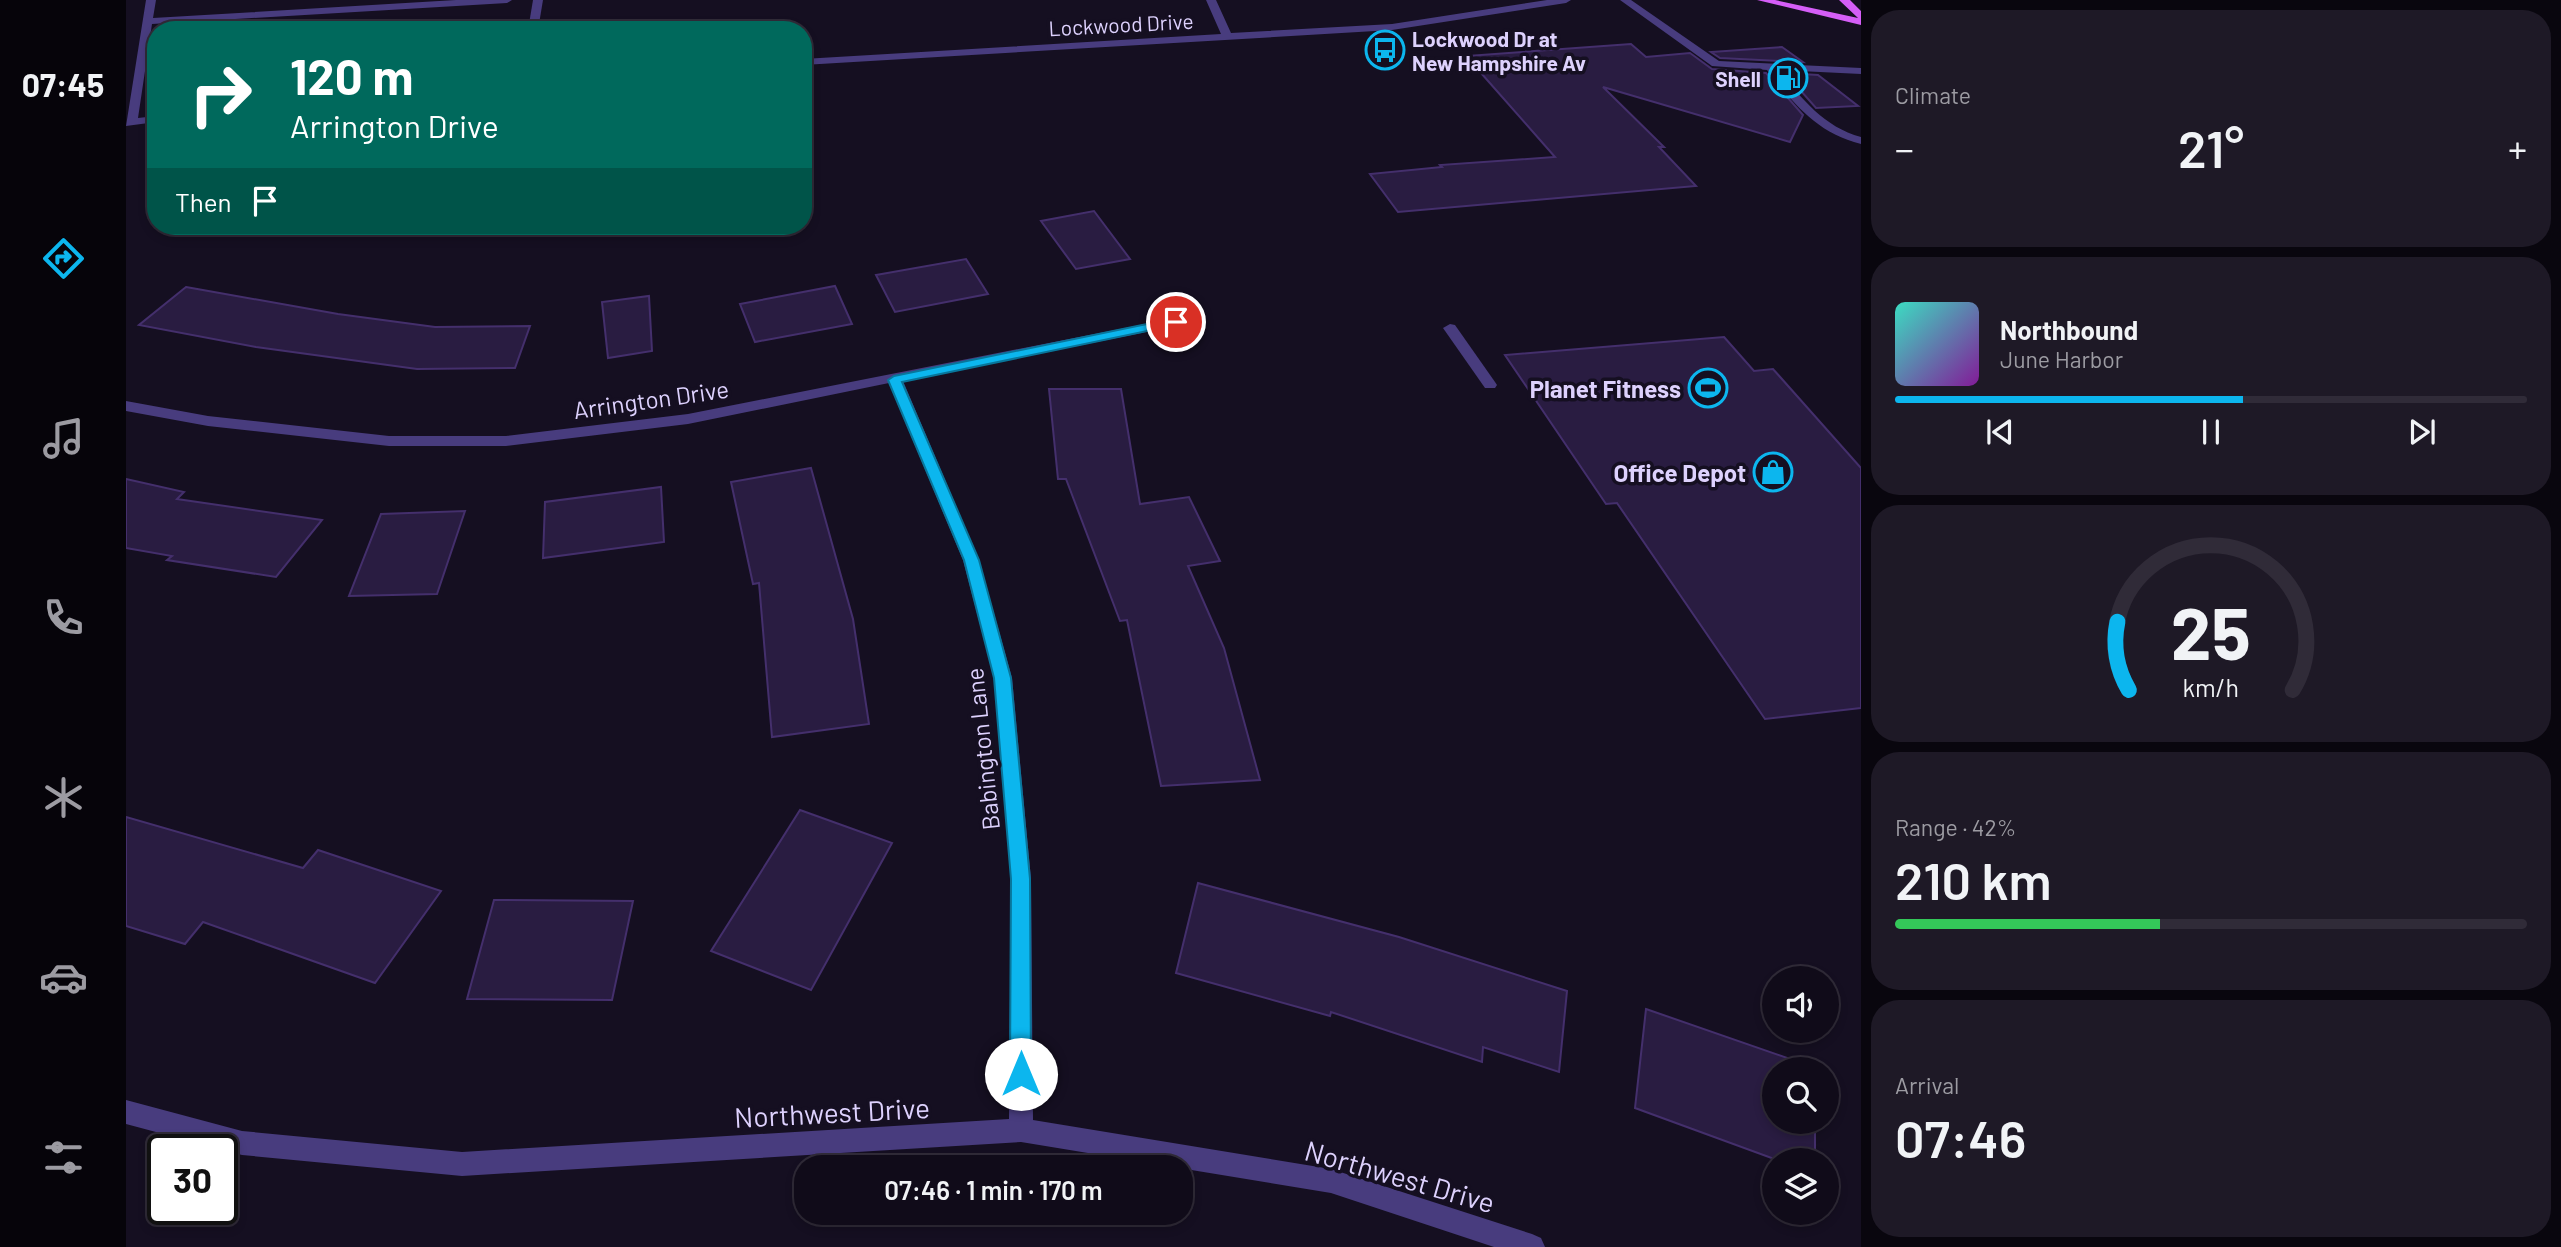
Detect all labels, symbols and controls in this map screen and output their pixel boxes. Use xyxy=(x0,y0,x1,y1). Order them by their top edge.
street label: Lockwood Drive xyxy=(1048,8,1194,40)
place label: Lockwood Dr at New Hampshire Av xyxy=(1412,26,1586,75)
bus stop icon: Lockwood Dr at New Hampshire Av xyxy=(1364,29,1406,71)
text: 120 m xyxy=(290,46,413,105)
icon: right xyxy=(175,49,266,140)
fuel station icon: Shell xyxy=(1767,57,1809,99)
text: 07:45 xyxy=(22,65,104,103)
place label: Shell xyxy=(1715,66,1761,91)
text: Climate xyxy=(1895,81,1971,109)
text: Arrington Drive xyxy=(290,106,499,144)
text: 21° xyxy=(2178,116,2244,178)
text: − xyxy=(1895,125,1914,171)
text: + xyxy=(2508,125,2527,171)
icon: arrive xyxy=(246,182,284,220)
text: Then xyxy=(175,186,232,217)
icon: directions xyxy=(39,234,88,283)
pin xyxy=(1146,292,1206,352)
icon: arrive xyxy=(1157,303,1195,341)
text: Northbound xyxy=(2000,314,2138,345)
text: June Harbor xyxy=(2000,345,2123,373)
sports icon: Planet Fitness xyxy=(1687,367,1729,409)
street label: Arrington Drive xyxy=(571,374,731,424)
place label: Planet Fitness xyxy=(1530,374,1681,403)
icon: previous xyxy=(1981,413,2019,451)
icon: pause xyxy=(2192,413,2230,451)
icon: next xyxy=(2403,413,2441,451)
icon: music xyxy=(39,414,88,463)
shop icon: Office Depot xyxy=(1752,451,1794,493)
place label: Office Depot xyxy=(1613,458,1746,487)
text: 25 xyxy=(2171,587,2251,675)
icon: phone xyxy=(39,593,88,642)
street label: Babington Lane xyxy=(959,667,1005,831)
text: km/h xyxy=(2183,671,2239,701)
icon: climate xyxy=(39,773,88,822)
text: Range · 42% xyxy=(1895,813,2016,841)
text: 210 km xyxy=(1895,848,2052,910)
icon: car xyxy=(39,953,88,1002)
map controls xyxy=(1762,966,1839,1225)
button: sound xyxy=(1762,966,1839,1043)
position arrow xyxy=(984,1037,1058,1111)
button: search xyxy=(1762,1057,1839,1134)
text: Arrival xyxy=(1895,1071,1959,1099)
street label: Northwest Drive xyxy=(733,1090,931,1134)
text: 07:46 xyxy=(1895,1106,2026,1168)
icon: filters xyxy=(39,1133,88,1182)
street label: Northwest Drive xyxy=(1301,1133,1499,1219)
speed limit sign: 30 xyxy=(147,1134,238,1225)
button: layers xyxy=(1762,1148,1839,1225)
text: 07:46 · 1 min · 170 m xyxy=(884,1174,1103,1205)

